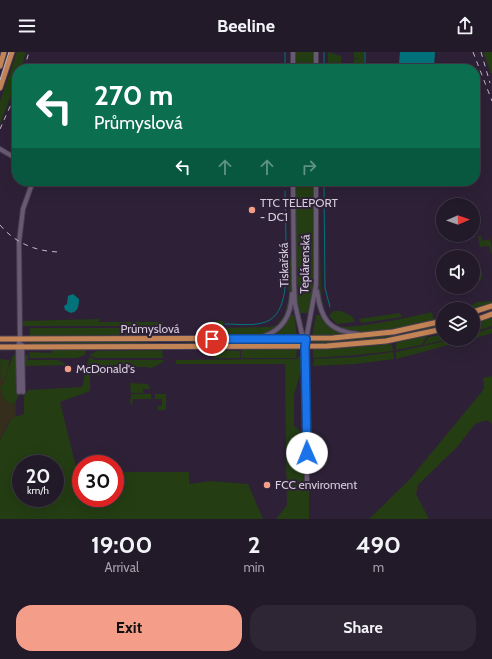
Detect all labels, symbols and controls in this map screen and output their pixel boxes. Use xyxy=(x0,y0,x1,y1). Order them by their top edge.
icon: menu xyxy=(16,15,38,37)
text: Beeline xyxy=(217,15,275,37)
icon: share xyxy=(454,15,476,37)
text: 270 m xyxy=(94,78,173,112)
icon: left xyxy=(28,80,80,132)
text: Průmyslová xyxy=(94,112,183,134)
icon: left xyxy=(172,156,194,178)
icon: ahead xyxy=(214,156,236,178)
icon: ahead xyxy=(256,156,278,178)
icon: right xyxy=(298,156,320,178)
place label: TTC TELEPORT - DC1 xyxy=(260,195,338,224)
north arrow xyxy=(436,198,480,242)
map controls xyxy=(436,198,480,346)
marker: TTC TELEPORT - DC1 xyxy=(247,205,257,215)
street label: Teplárenská xyxy=(296,234,313,294)
street label: Tiskařská xyxy=(276,242,291,287)
button: sound xyxy=(436,250,480,294)
button: layers xyxy=(436,302,480,346)
street label: Průmyslová xyxy=(120,321,180,336)
pin xyxy=(195,322,229,356)
icon: arrive xyxy=(201,328,223,350)
place label: McDonald's xyxy=(76,361,135,376)
marker: McDonald's xyxy=(63,364,73,374)
position arrow xyxy=(286,432,328,474)
speed limit sign: 30 xyxy=(72,455,124,507)
text: 20 xyxy=(26,464,50,488)
place label: FCC enviroment xyxy=(275,477,357,492)
marker: FCC enviroment xyxy=(262,480,272,490)
text: km/h xyxy=(27,484,49,497)
text: 19:00 xyxy=(91,530,152,559)
text: 2 xyxy=(248,530,260,559)
text: 490 xyxy=(356,530,401,559)
text: Arrival xyxy=(104,559,139,575)
text: min xyxy=(243,559,265,575)
text: m xyxy=(373,559,384,575)
button: Exit xyxy=(16,605,242,651)
button: Share xyxy=(250,605,476,651)

